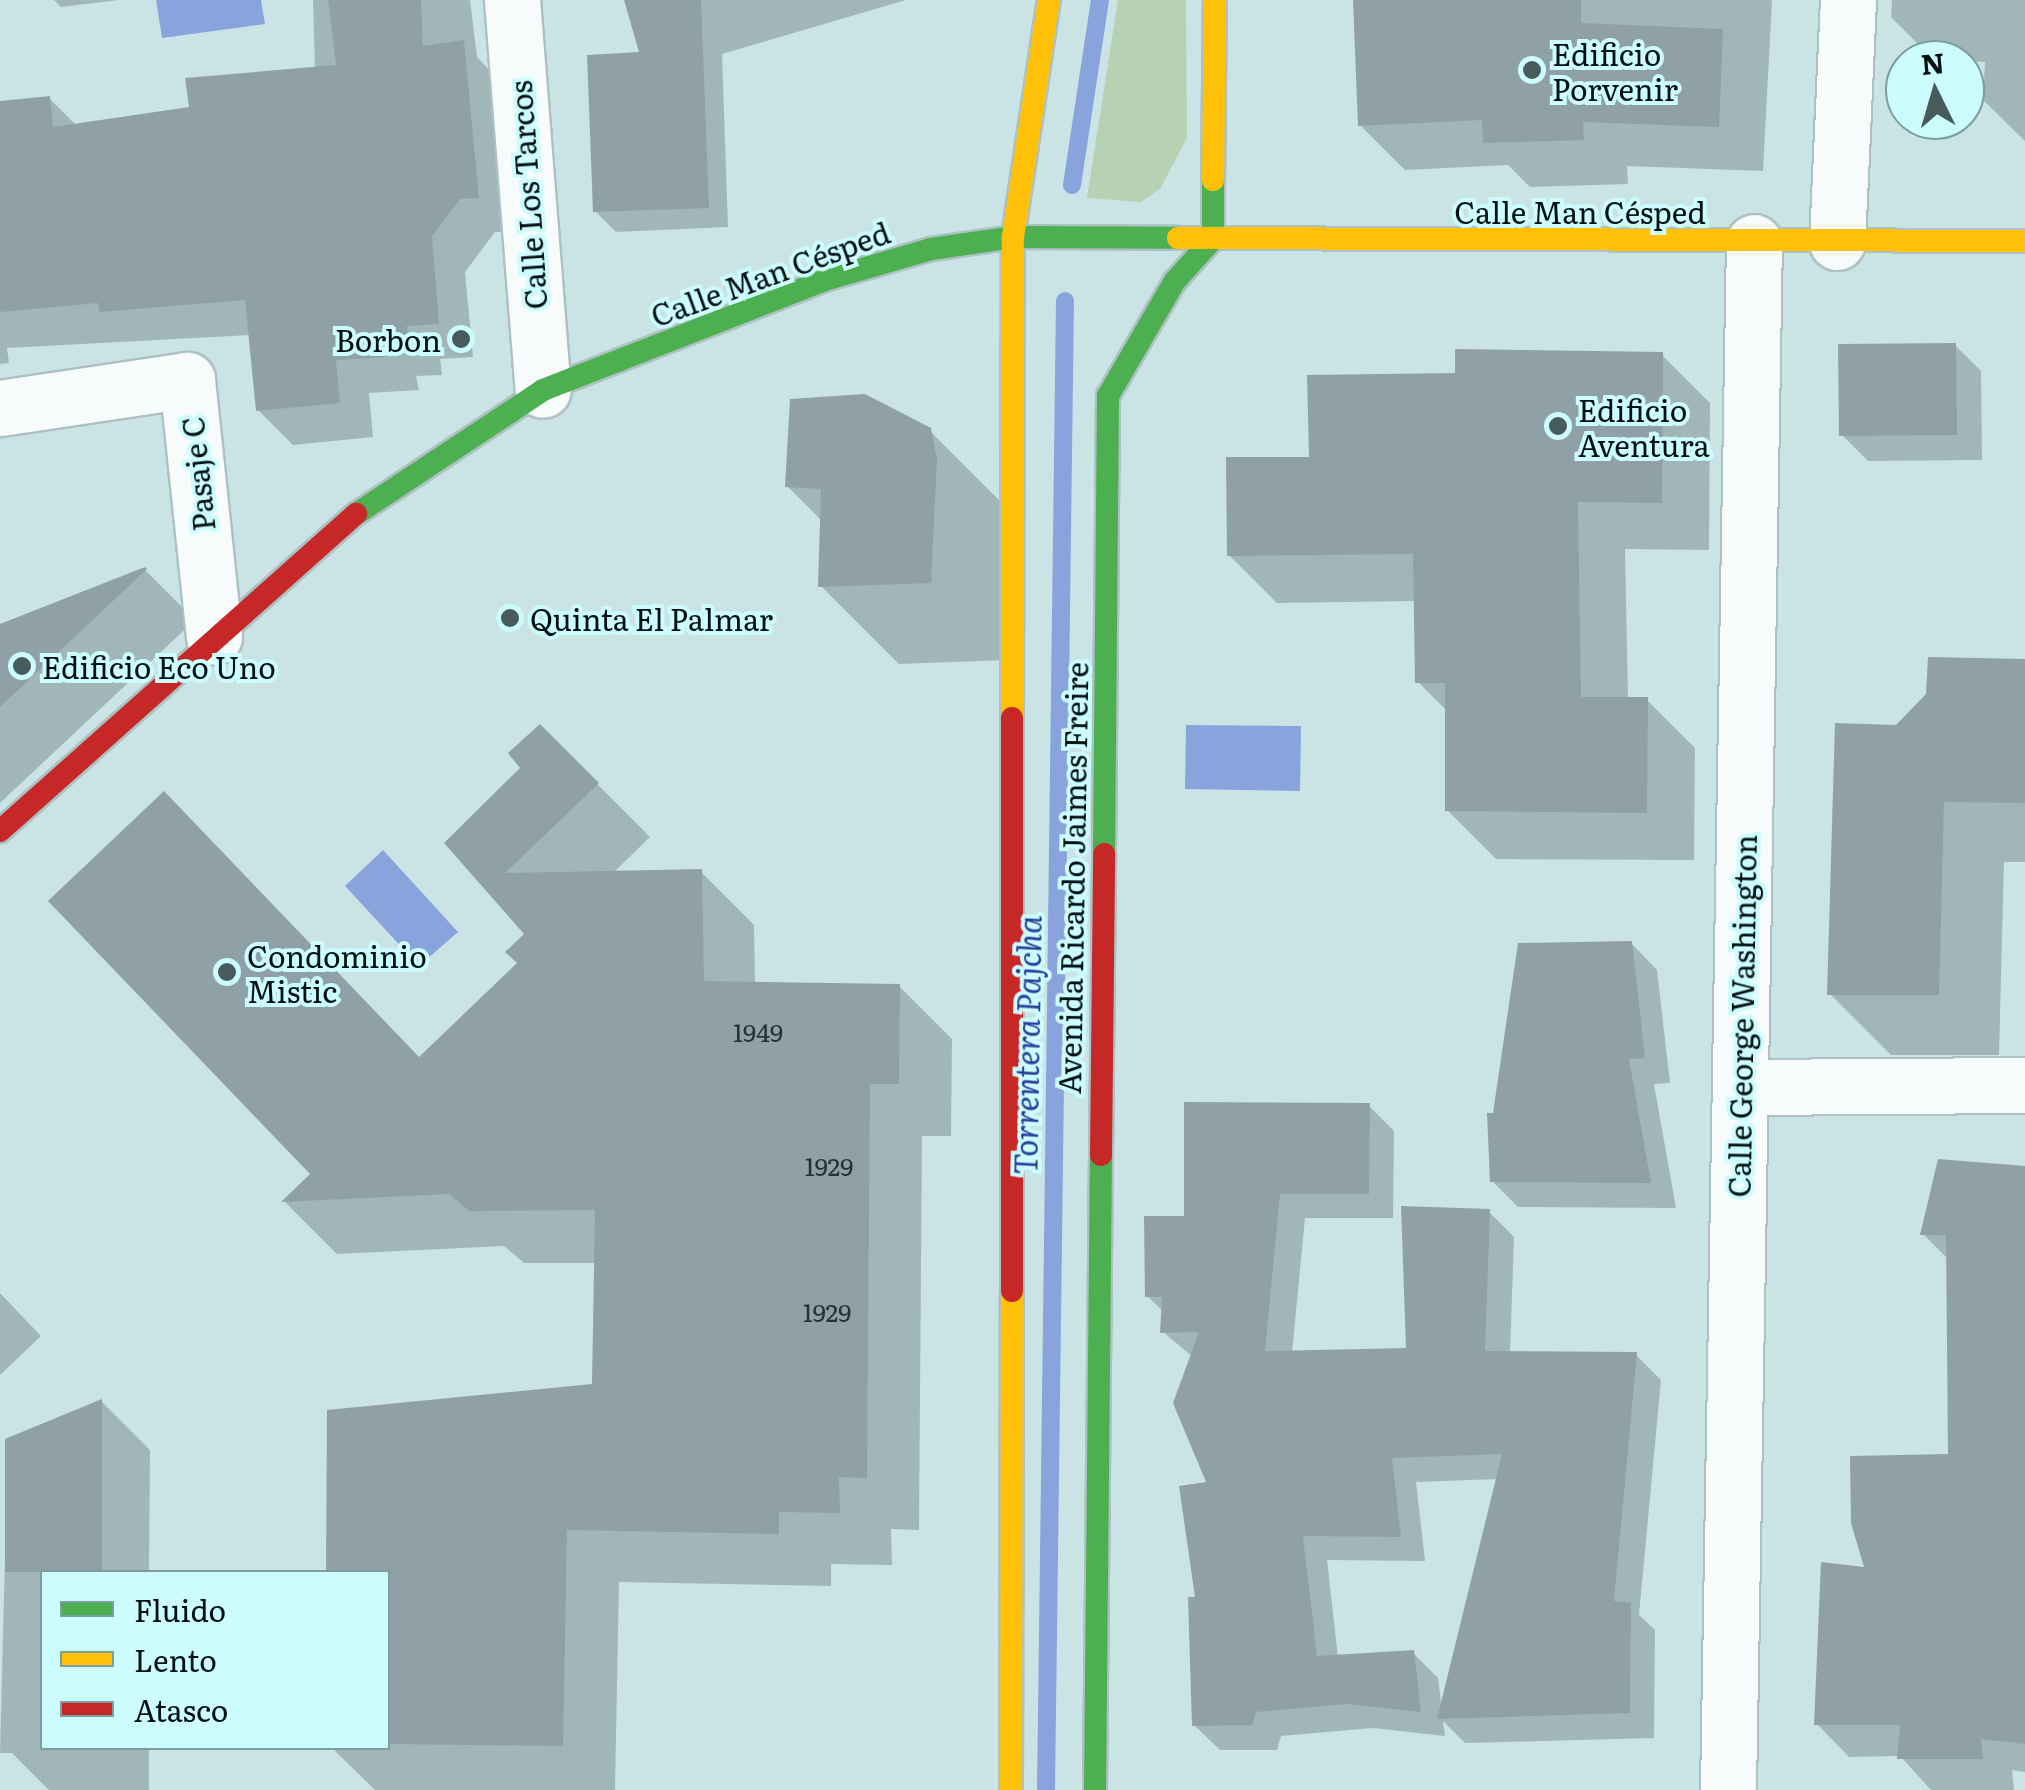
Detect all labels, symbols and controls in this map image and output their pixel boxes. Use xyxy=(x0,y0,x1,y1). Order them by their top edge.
place label: Edificio Porvenir xyxy=(1552,35,1678,106)
north arrow xyxy=(1885,40,1985,140)
text: N xyxy=(1919,40,1946,84)
marker: Edificio Porvenir xyxy=(1521,59,1543,81)
street label: Calle Los Tarcos xyxy=(501,79,553,311)
street label: Calle Man Césped xyxy=(1454,193,1706,229)
street label: Calle Man Césped xyxy=(646,213,894,333)
place label: Borbon xyxy=(335,321,441,357)
marker: Borbon xyxy=(450,328,472,350)
place label: Edificio Aventura xyxy=(1578,391,1710,462)
street label: Pasaje C xyxy=(173,415,221,533)
marker: Edificio Aventura xyxy=(1547,415,1569,437)
place label: Quinta El Palmar xyxy=(530,600,773,636)
marker: Quinta El Palmar xyxy=(499,607,521,629)
place label: Edificio Eco Uno xyxy=(42,648,276,684)
marker: Edificio Eco Uno xyxy=(11,655,33,677)
street label: Avenida Ricardo Jaimes Freire xyxy=(1050,662,1094,1094)
street label: Calle George Washington xyxy=(1720,834,1762,1198)
water label: Torrentera Pajcha xyxy=(1005,915,1047,1175)
place label: Condominio Mistic xyxy=(247,937,427,1008)
marker: Condominio Mistic xyxy=(216,961,238,983)
house number: 1949 xyxy=(733,1017,783,1047)
house number: 1929 xyxy=(805,1151,853,1181)
house number: 1929 xyxy=(803,1297,851,1327)
legend xyxy=(40,1570,390,1750)
text: Fluido xyxy=(134,1587,226,1631)
text: Lento xyxy=(134,1637,217,1681)
text: Atasco xyxy=(134,1687,228,1731)

